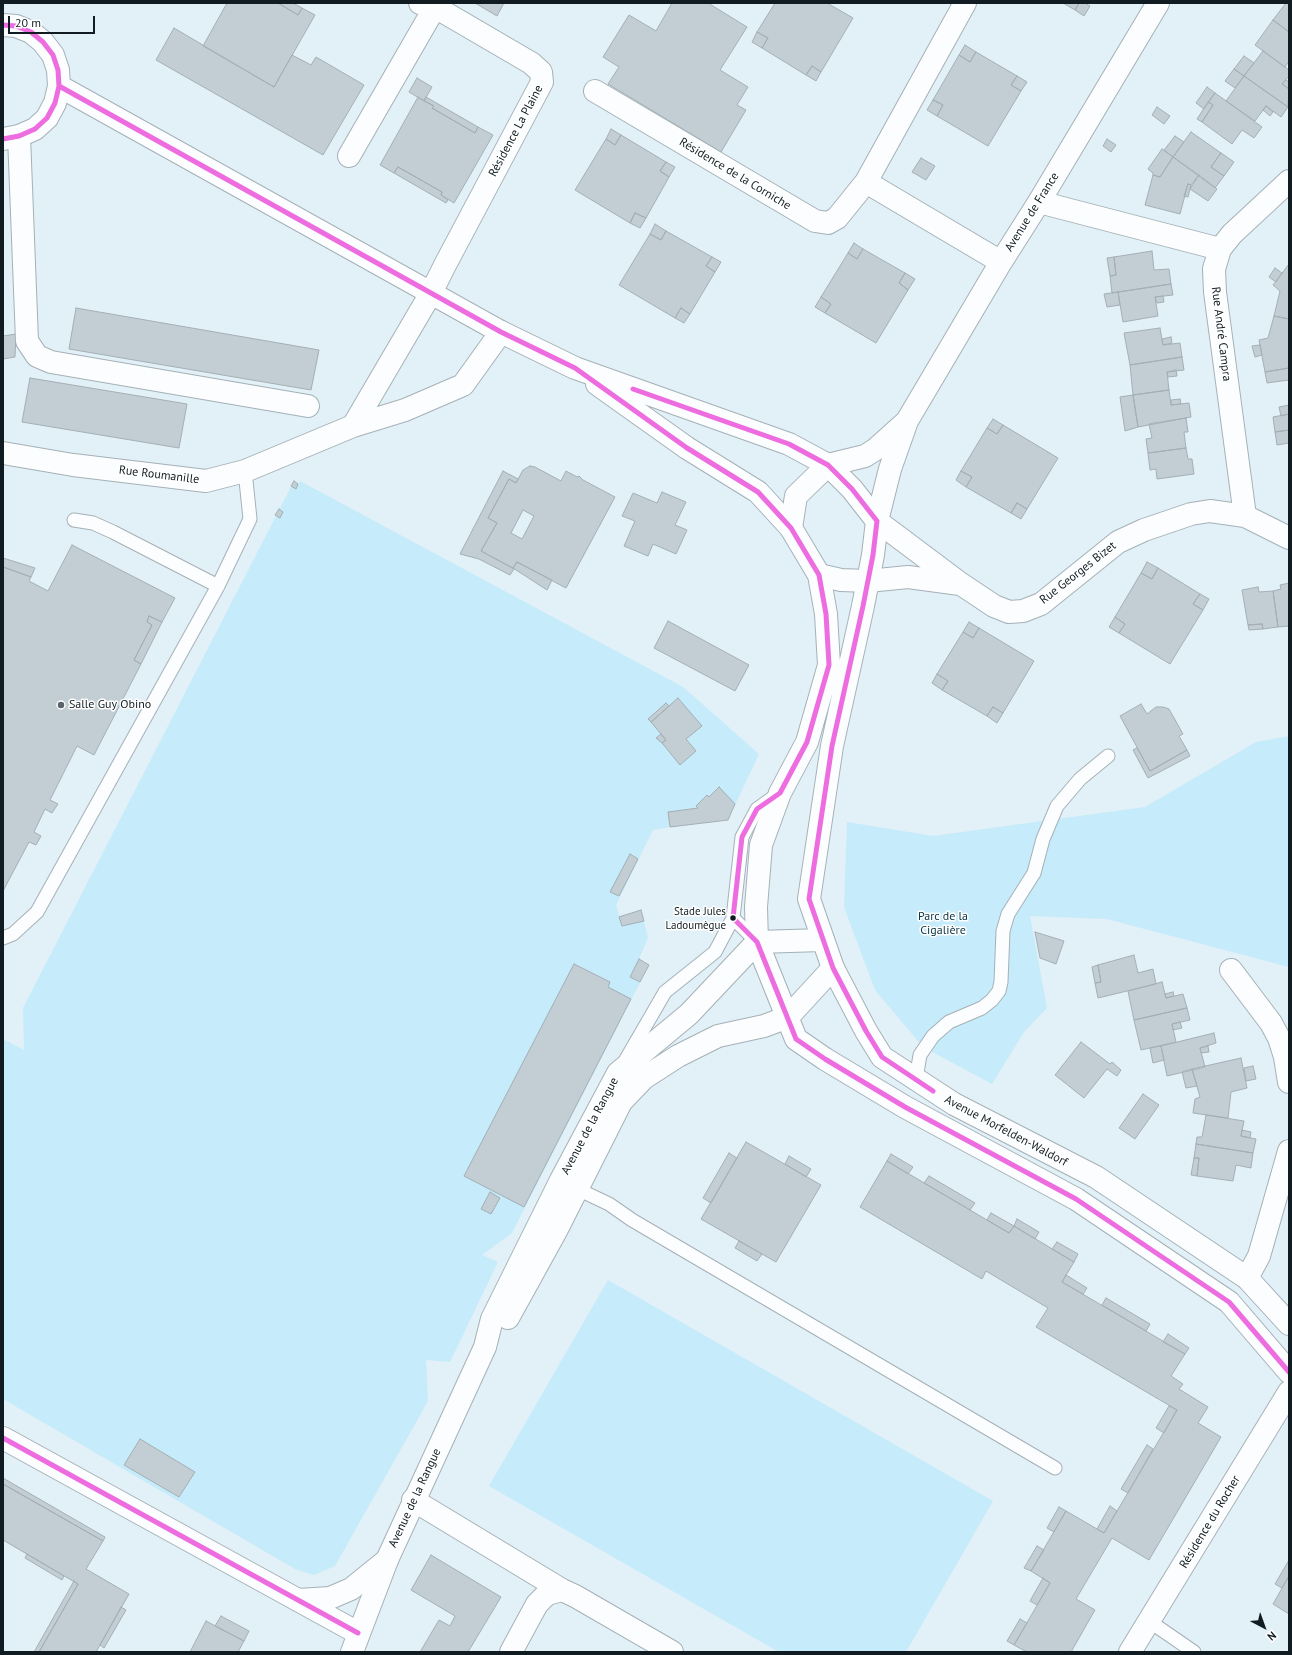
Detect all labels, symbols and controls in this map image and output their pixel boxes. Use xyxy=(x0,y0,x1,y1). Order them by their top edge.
scale bar xyxy=(10,8,97,34)
text: 20 m xyxy=(15,15,41,30)
street label: Résidence La Plaine xyxy=(486,83,546,179)
street label: Résidence de la Corniche xyxy=(677,135,793,213)
street label: Avenue de France xyxy=(1002,170,1062,254)
street label: Rue André Campra xyxy=(1208,286,1234,382)
street label: Rue Roumanille xyxy=(118,463,200,487)
street label: Rue Georges Bizet xyxy=(1037,539,1119,607)
place label: Salle Guy Obino xyxy=(69,698,151,712)
marker: Salle Guy Obino xyxy=(56,700,66,710)
place label: Stade Jules Ladoumègue xyxy=(666,905,726,931)
park label: Parc de la Cigalière xyxy=(918,910,968,938)
marker: Stade Jules Ladoumègue xyxy=(728,913,738,923)
street label: Avenue de la Rangue xyxy=(558,1075,622,1177)
street label: Avenue Morfelden-Waldorf xyxy=(942,1092,1070,1170)
street label: Avenue de la Rangue xyxy=(386,1446,444,1550)
street label: Résidence du Rocher xyxy=(1177,1473,1243,1571)
north arrow xyxy=(1244,1607,1284,1647)
text: N xyxy=(1265,1628,1279,1644)

